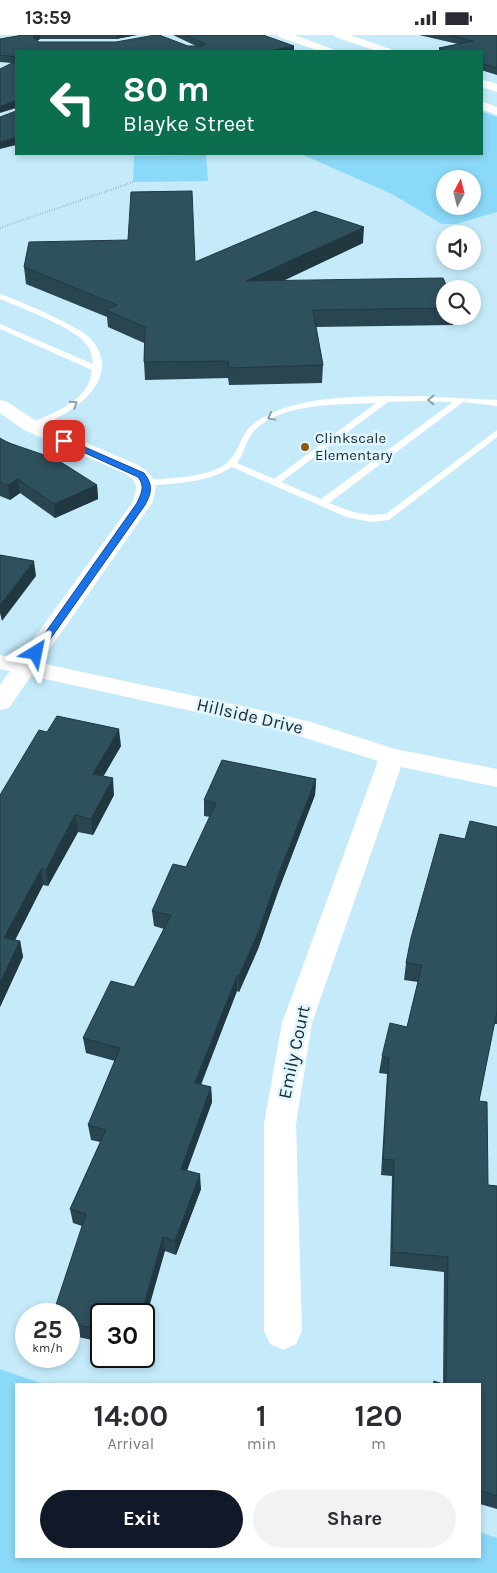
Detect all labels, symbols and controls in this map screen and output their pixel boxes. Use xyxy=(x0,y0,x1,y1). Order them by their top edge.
text: 13:59 xyxy=(25,7,71,29)
text: 80 m xyxy=(123,69,210,110)
icon: left xyxy=(40,70,105,135)
text: Blayke Street xyxy=(123,111,255,137)
north arrow xyxy=(436,170,481,215)
map controls xyxy=(436,170,481,325)
button: sound xyxy=(436,225,481,270)
button: search xyxy=(436,280,481,325)
one-way arrow xyxy=(427,395,434,405)
one-way arrow xyxy=(69,400,78,410)
one-way arrow xyxy=(267,410,276,420)
pin xyxy=(43,420,85,462)
icon: arrive xyxy=(50,427,78,455)
place label: Clinkscale Elementary xyxy=(315,429,392,464)
marker: Clinkscale Elementary xyxy=(299,441,311,453)
position arrow xyxy=(9,626,61,678)
street label: Hillside Drive xyxy=(195,693,305,739)
street label: Emily Court xyxy=(273,1003,315,1101)
speed limit sign: 30 xyxy=(90,1303,155,1368)
text: 25 xyxy=(33,1315,62,1344)
text: km/h xyxy=(32,1341,63,1355)
text: 14:00 xyxy=(94,1398,168,1434)
text: 1 xyxy=(256,1398,267,1434)
text: 120 xyxy=(355,1398,402,1434)
text: Arrival xyxy=(107,1434,154,1453)
text: min xyxy=(247,1434,276,1453)
text: m xyxy=(371,1434,386,1453)
button: Exit xyxy=(40,1490,243,1548)
button: Share xyxy=(253,1490,456,1548)

